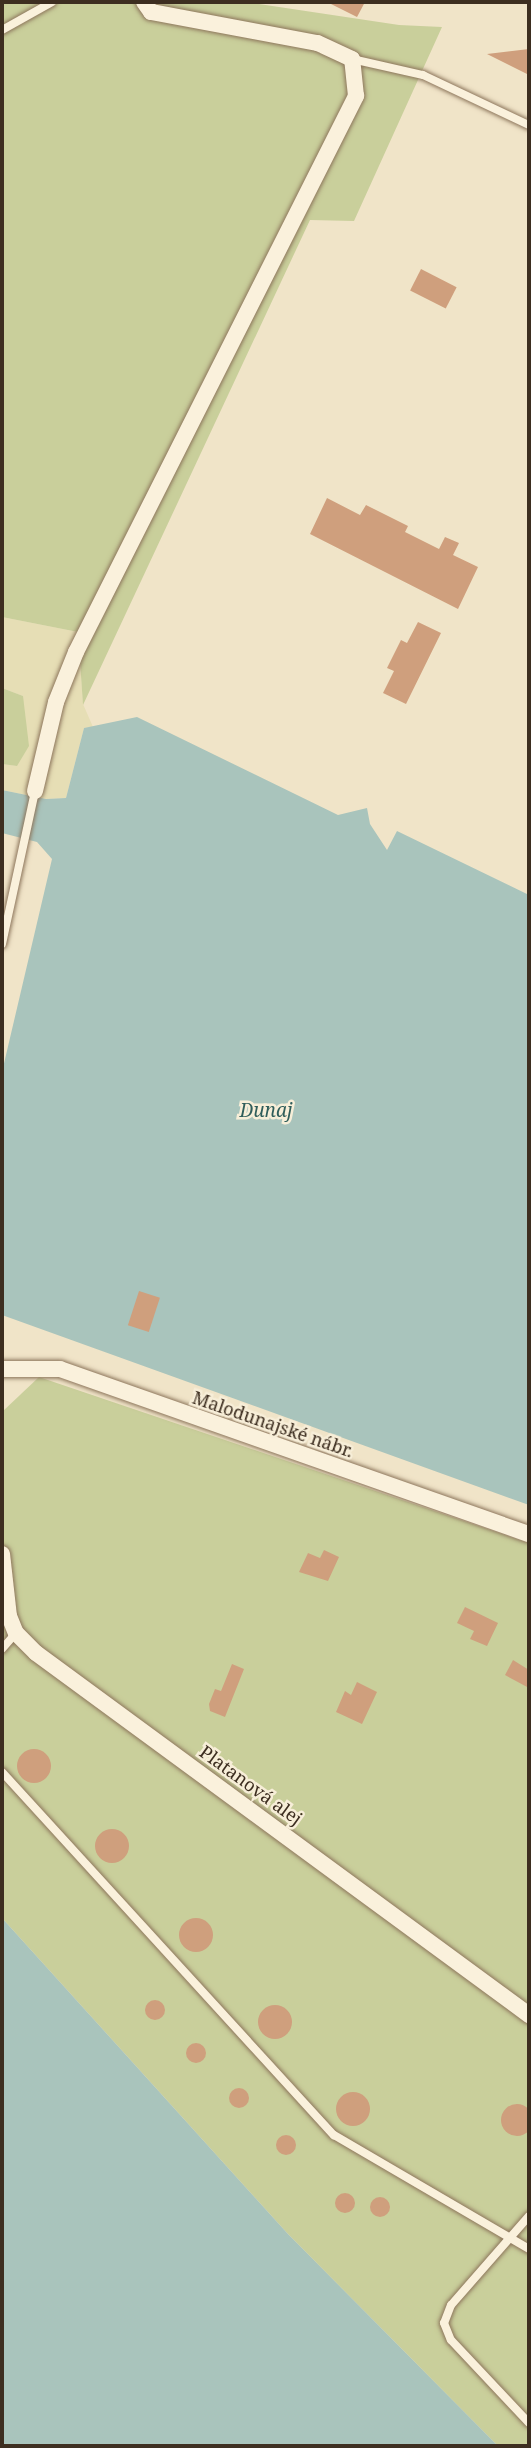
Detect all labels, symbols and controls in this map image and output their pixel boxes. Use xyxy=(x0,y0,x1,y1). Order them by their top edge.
water label: Dunaj xyxy=(239,1100,293,1122)
street label: Malodunajské nábr. xyxy=(190,1386,356,1462)
street label: Platanová alej xyxy=(196,1741,306,1829)

